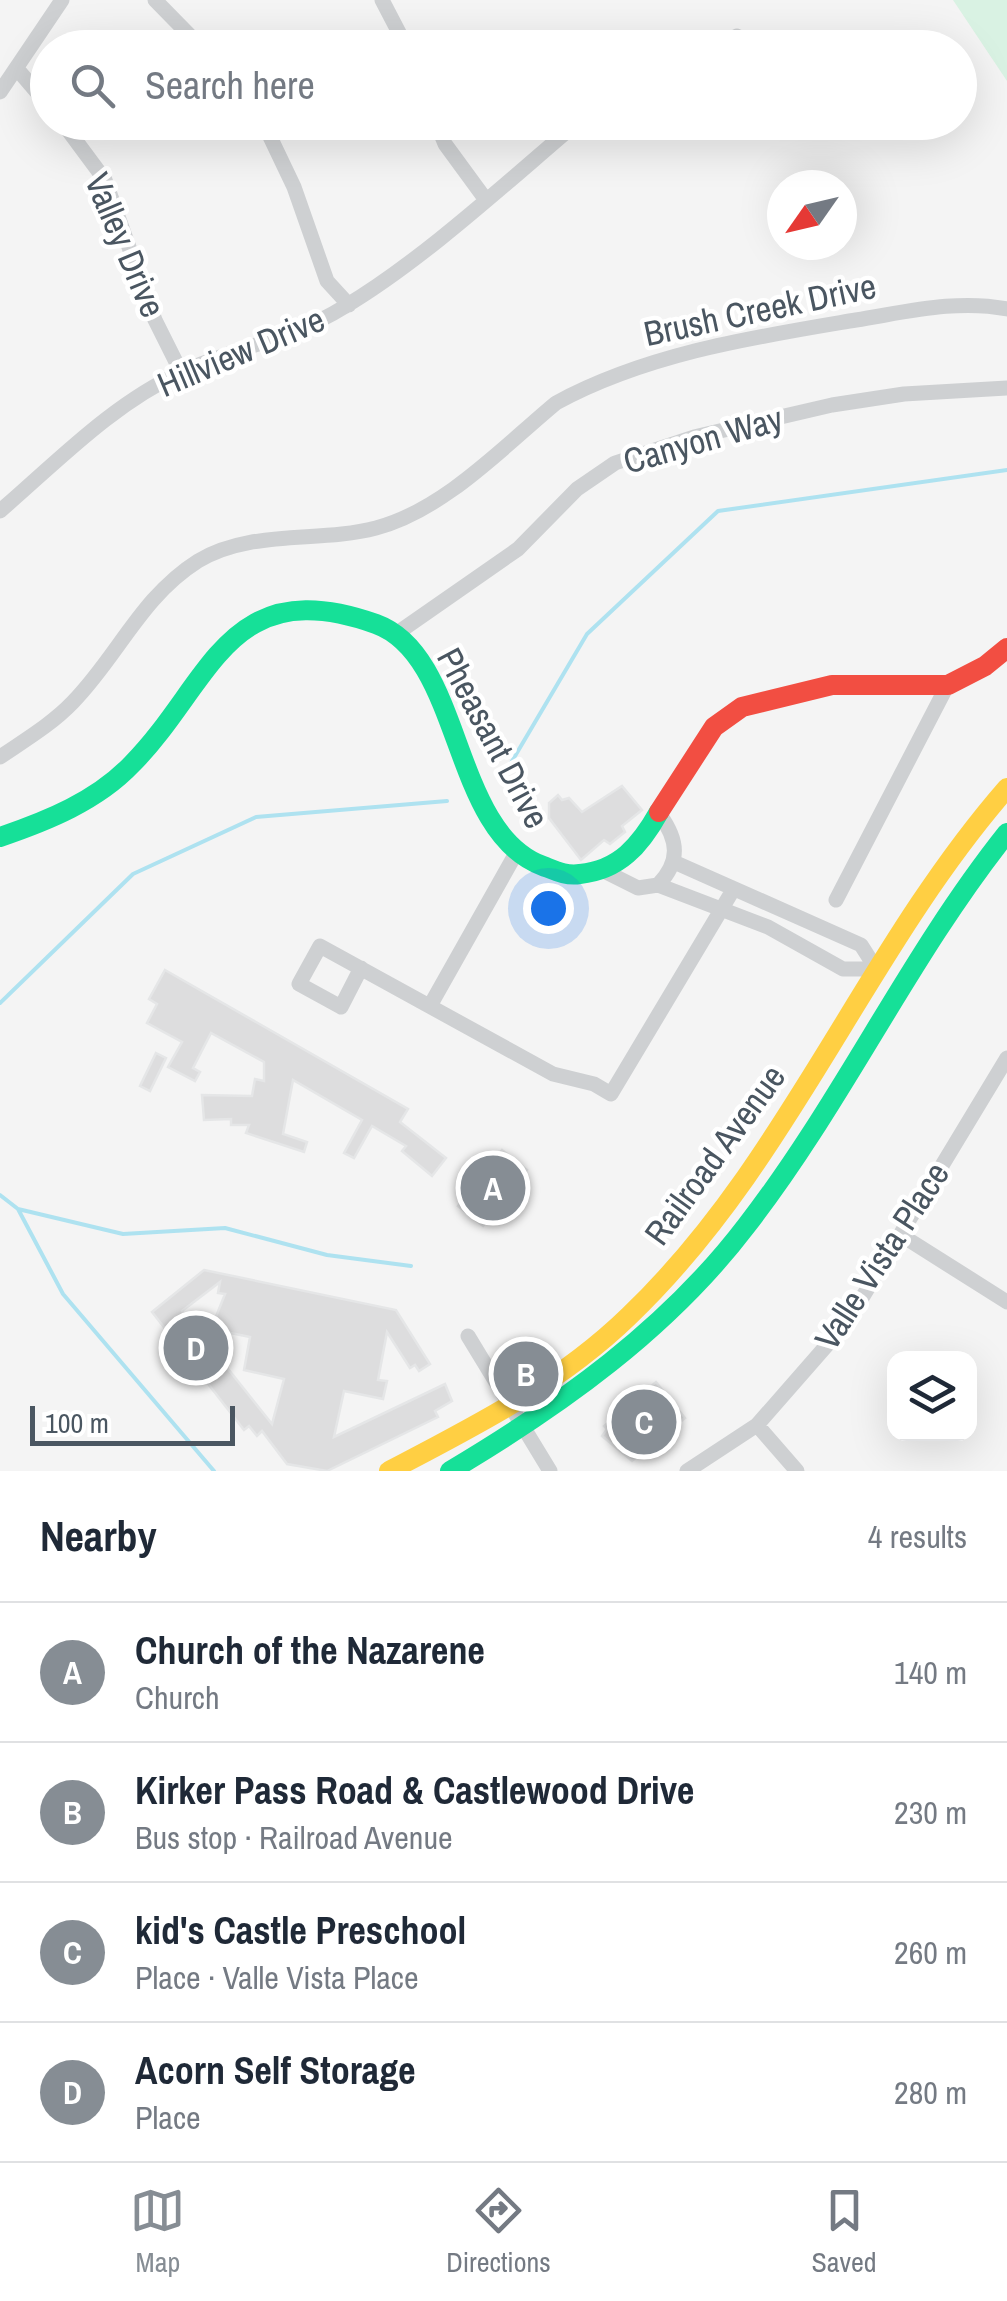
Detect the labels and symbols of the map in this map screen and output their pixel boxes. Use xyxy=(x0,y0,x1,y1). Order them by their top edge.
street label: Valley Drive xyxy=(74,165,177,324)
north arrow xyxy=(767,170,857,260)
street label: Brush Creek Drive xyxy=(640,262,880,357)
street label: Hillview Drive xyxy=(150,295,331,408)
street label: Canyon Way xyxy=(618,394,788,485)
street label: Pheasant Drive xyxy=(426,639,561,836)
your location xyxy=(523,883,574,934)
street label: Railroad Avenue xyxy=(633,1055,796,1254)
pin: A xyxy=(460,1150,526,1226)
street label: Valle Vista Place xyxy=(803,1153,960,1358)
pin: D xyxy=(164,1310,228,1386)
pin: B xyxy=(494,1336,558,1412)
pin: C xyxy=(612,1384,676,1460)
scale bar xyxy=(30,1401,235,1446)

